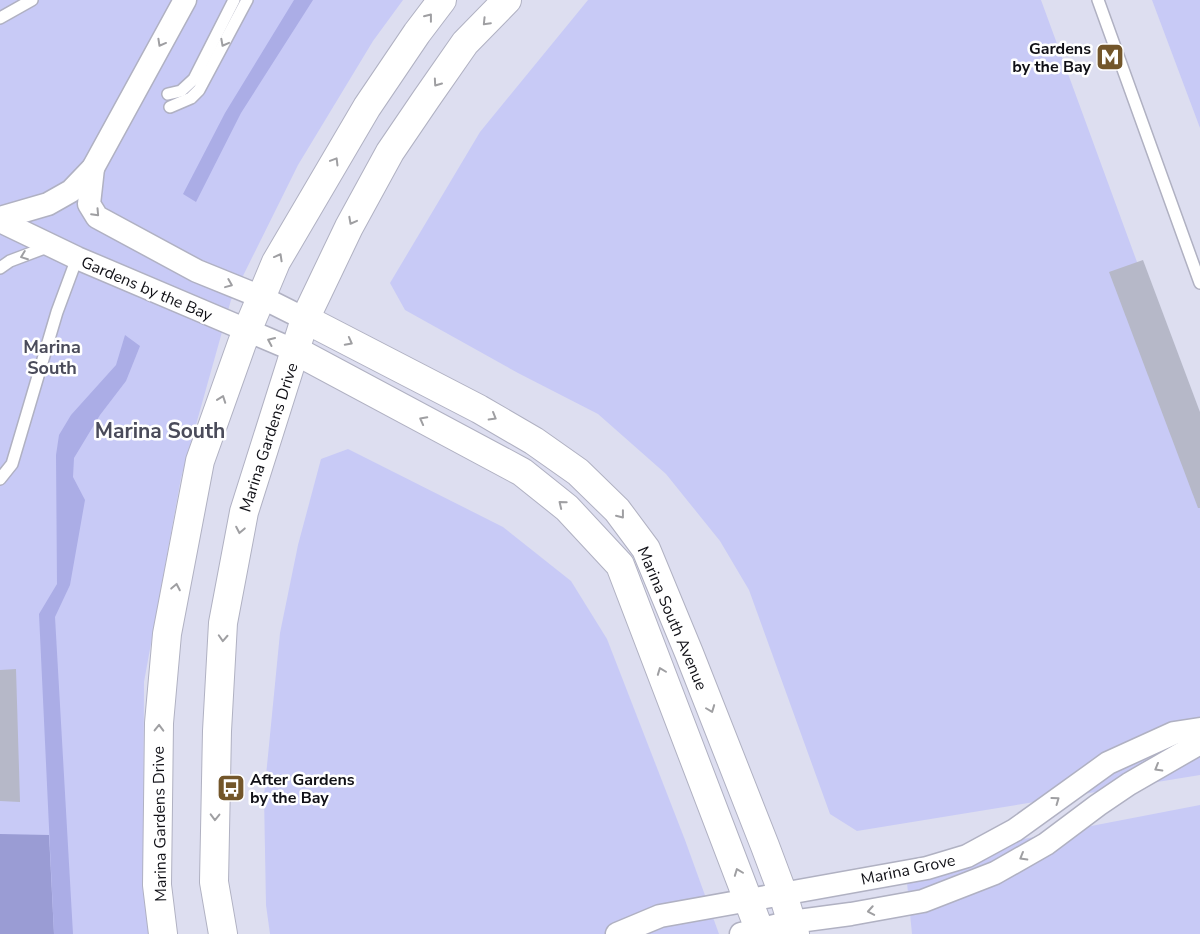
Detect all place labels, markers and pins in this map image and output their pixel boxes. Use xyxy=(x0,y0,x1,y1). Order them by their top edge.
place label: Gardens by the Bay xyxy=(1012,38,1092,78)
metro station icon: Gardens by the Bay xyxy=(1095,42,1125,72)
place label: After Gardens by the Bay xyxy=(250,769,355,809)
bus stop icon: After Gardens by the Bay xyxy=(216,773,246,803)

